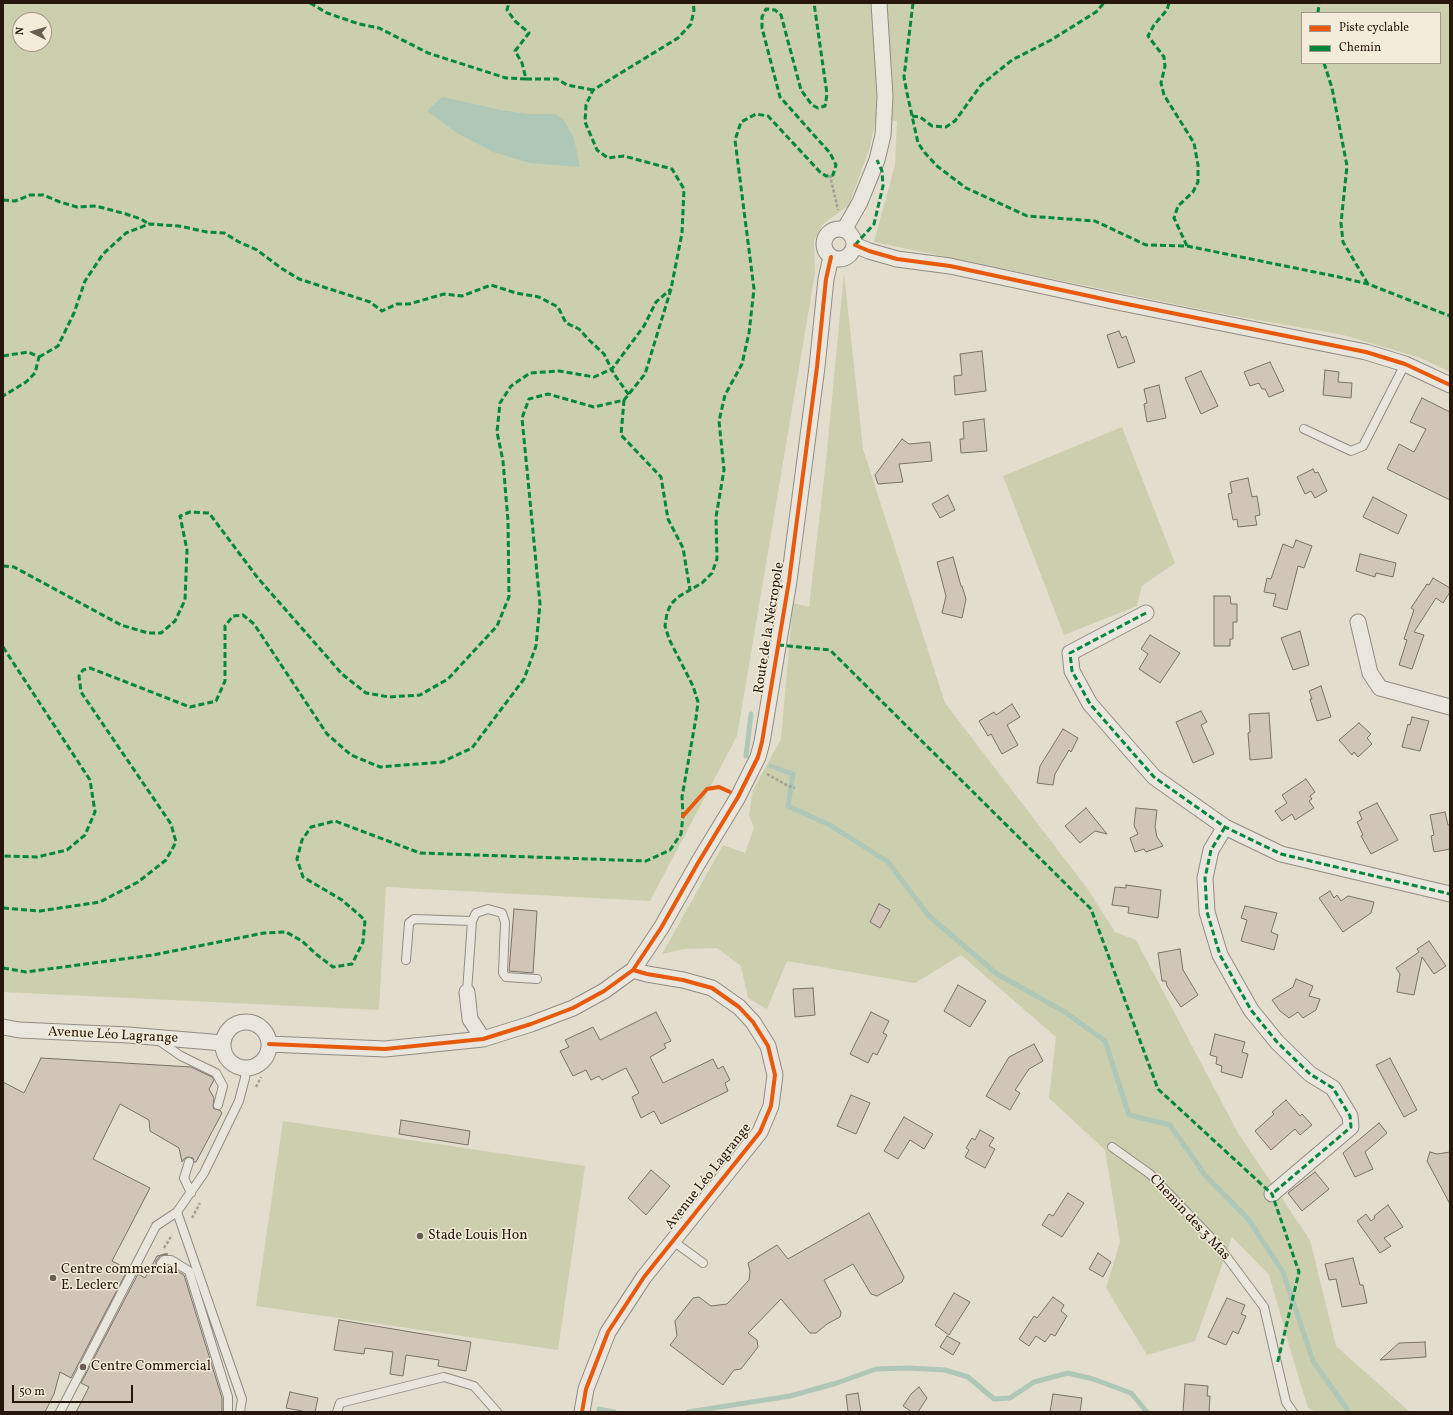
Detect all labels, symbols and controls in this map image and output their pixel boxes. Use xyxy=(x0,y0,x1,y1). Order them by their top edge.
north arrow xyxy=(12,12,52,52)
legend xyxy=(1301,12,1441,64)
text: Piste cyclable xyxy=(1339,20,1409,36)
text: N xyxy=(13,26,28,36)
text: Chemin xyxy=(1339,40,1381,56)
street label: Route de la Nécropole xyxy=(751,561,789,695)
street label: Avenue Léo Lagrange xyxy=(48,1024,178,1048)
street label: Avenue Léo Lagrange xyxy=(662,1121,756,1233)
street label: Chemin des 3 Mas xyxy=(1145,1172,1233,1264)
place label: Stade Louis Hon xyxy=(428,1228,527,1244)
marker: Stade Louis Hon xyxy=(415,1231,425,1241)
place label: Centre commercial E. Leclerc xyxy=(61,1262,178,1294)
marker: Centre commercial E. Leclerc xyxy=(48,1273,58,1283)
place label: Centre Commercial xyxy=(91,1359,211,1375)
marker: Centre Commercial xyxy=(78,1362,88,1372)
scale bar xyxy=(14,1377,135,1403)
text: 50 m xyxy=(19,1384,45,1400)

